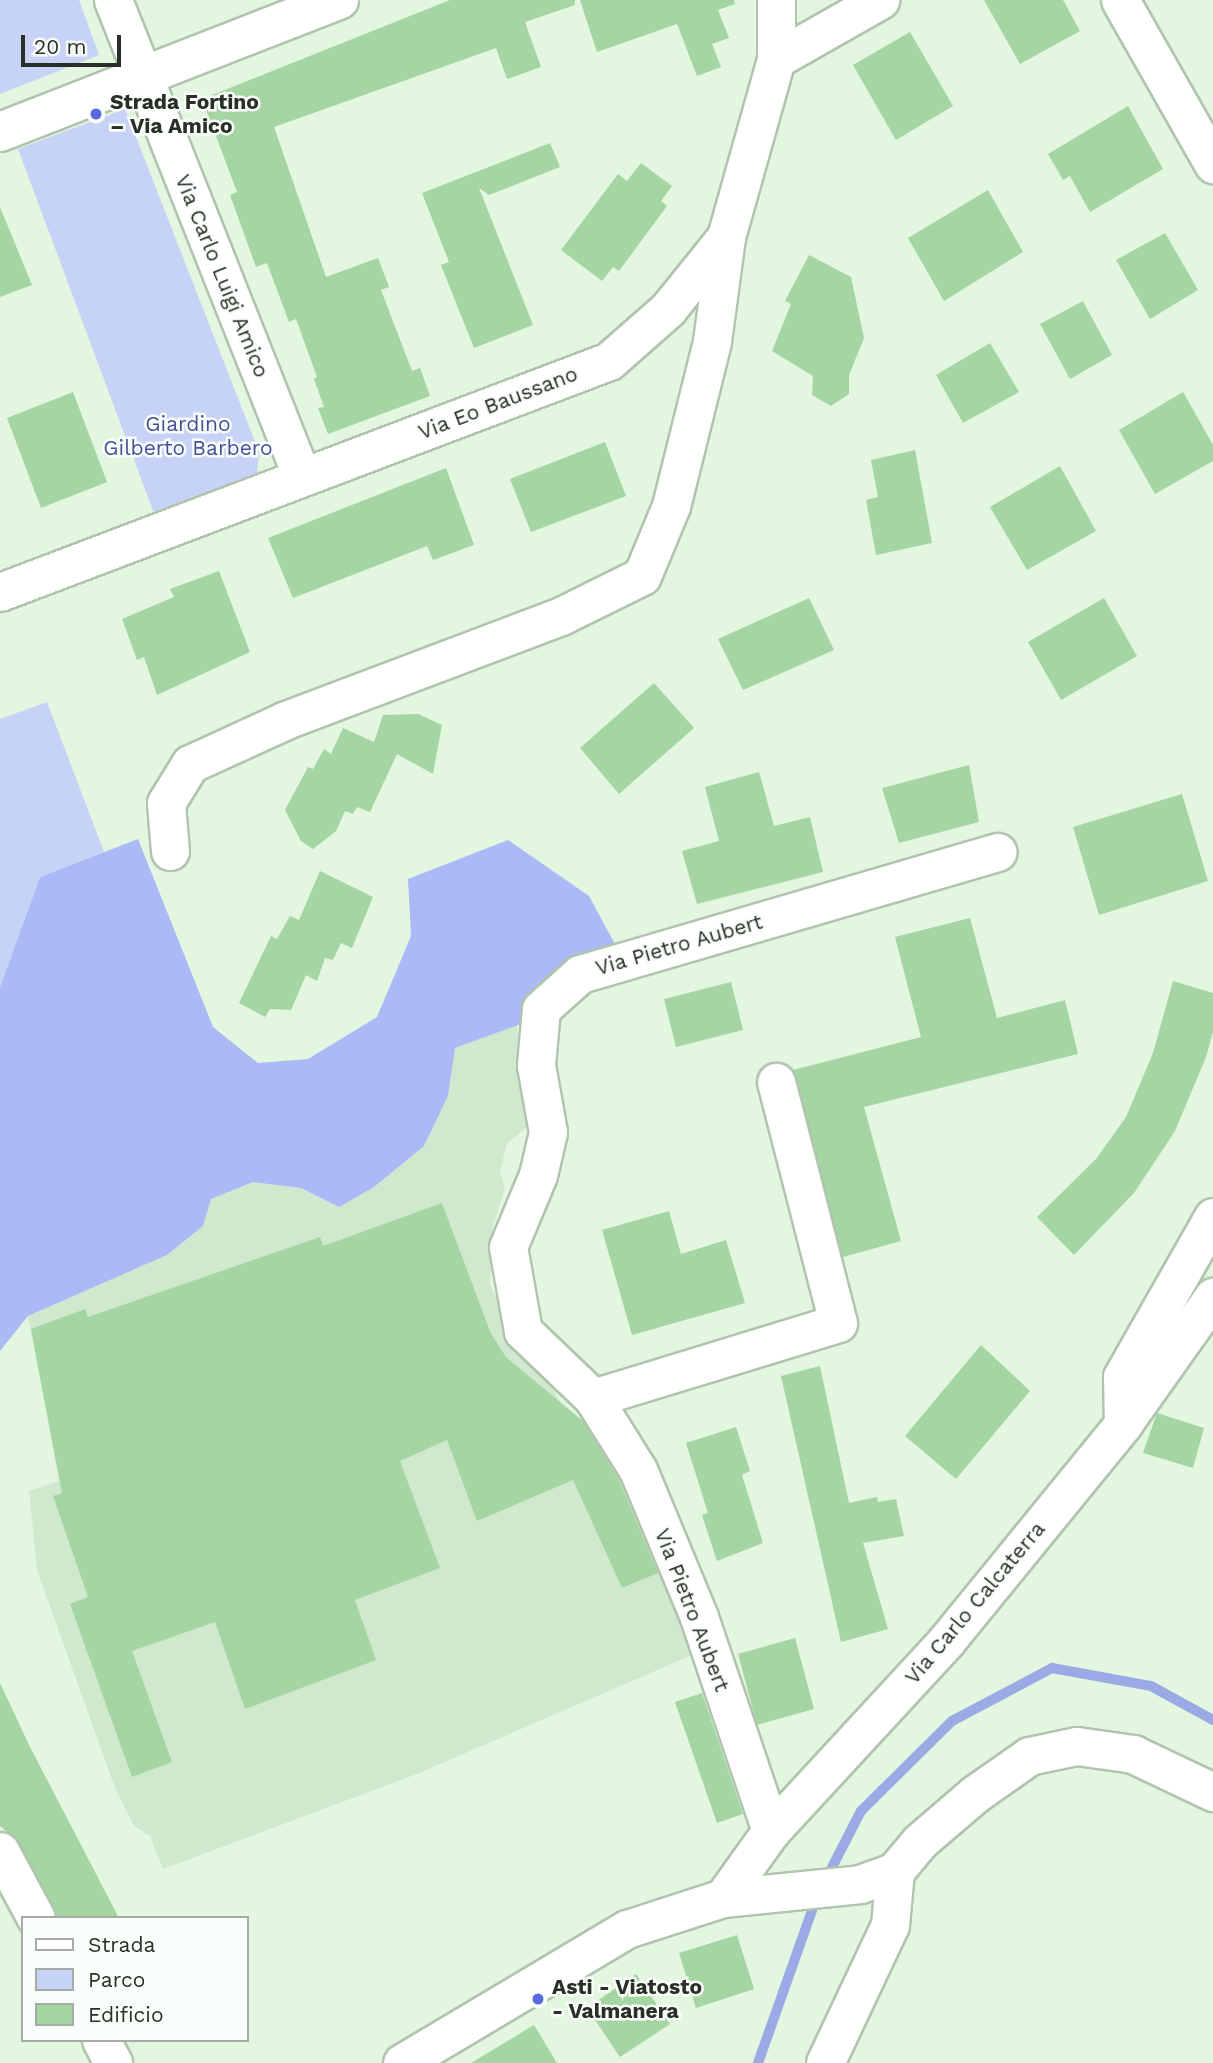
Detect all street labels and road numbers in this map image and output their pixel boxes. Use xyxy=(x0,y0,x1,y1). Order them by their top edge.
street label: Via Carlo Luigi Amico xyxy=(170,170,274,382)
street label: Via Eo Baussano xyxy=(415,361,581,445)
street label: Via Pietro Aubert xyxy=(592,909,766,981)
street label: Via Carlo Calcaterra xyxy=(900,1516,1050,1690)
street label: Via Pietro Aubert xyxy=(649,1524,735,1696)

